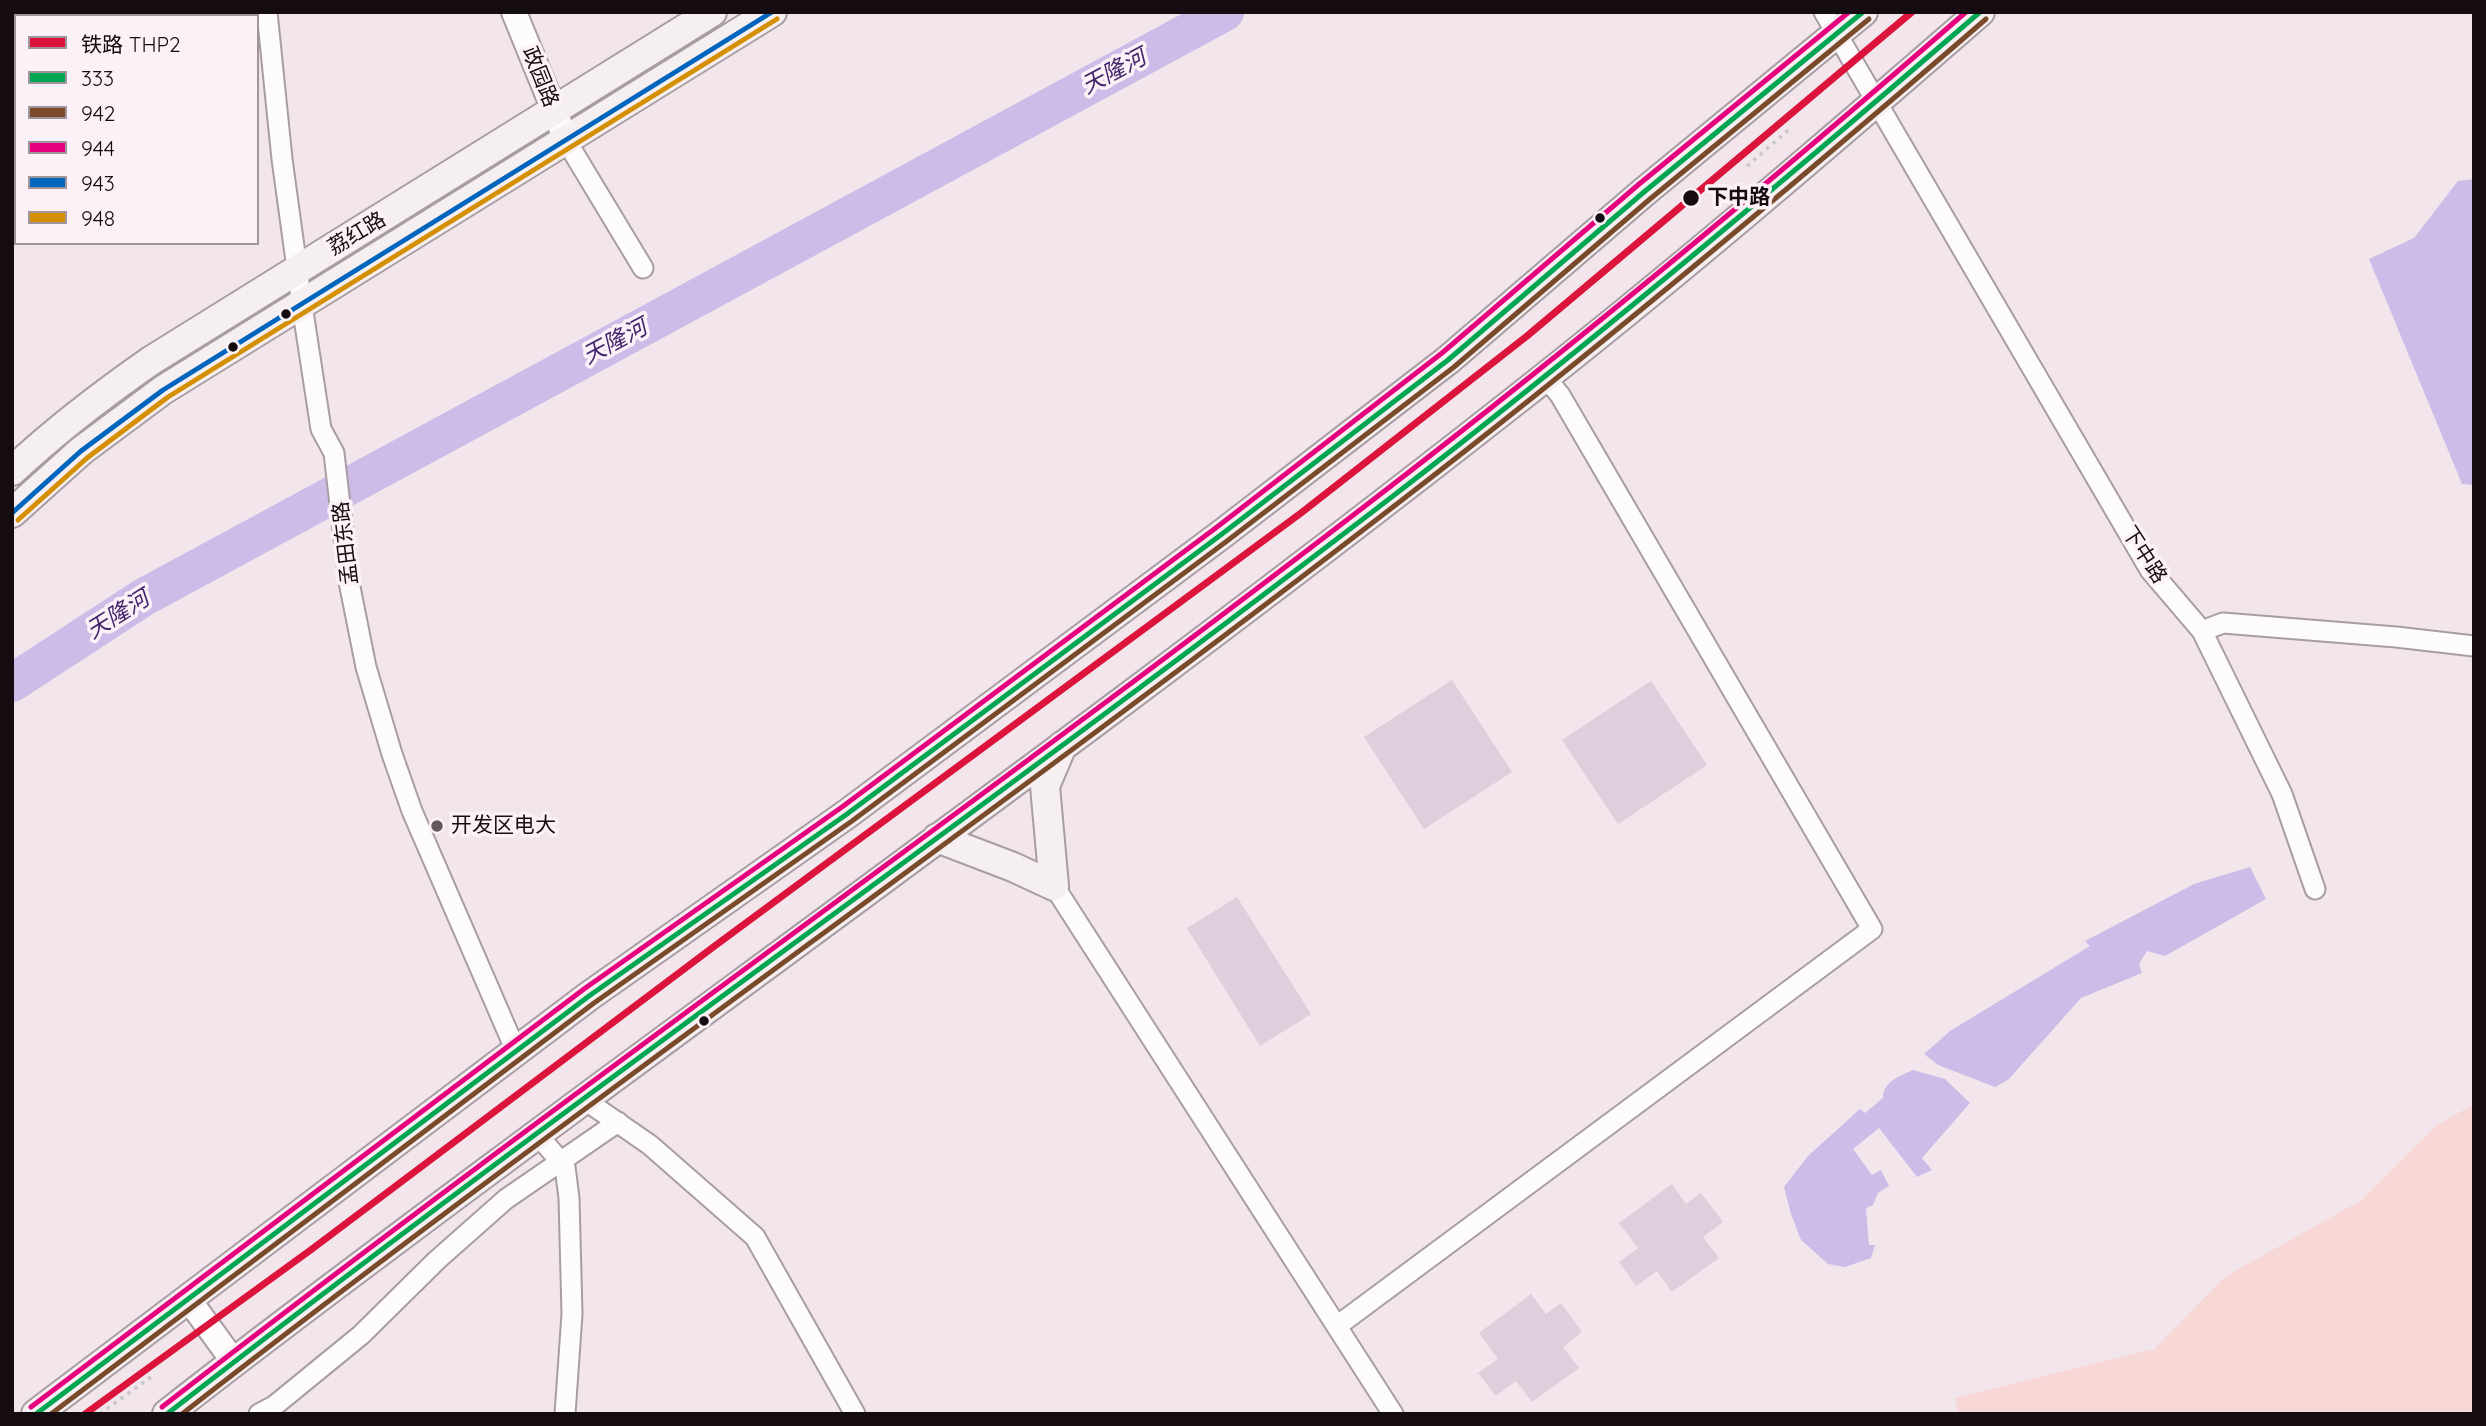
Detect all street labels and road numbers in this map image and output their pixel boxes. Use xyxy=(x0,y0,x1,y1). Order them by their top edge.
street label: 政园路 xyxy=(517,43,563,111)
street label: 荔红路 xyxy=(324,207,390,261)
street label: 孟田东路 xyxy=(328,500,364,586)
street label: 下中路 xyxy=(2116,522,2172,588)

